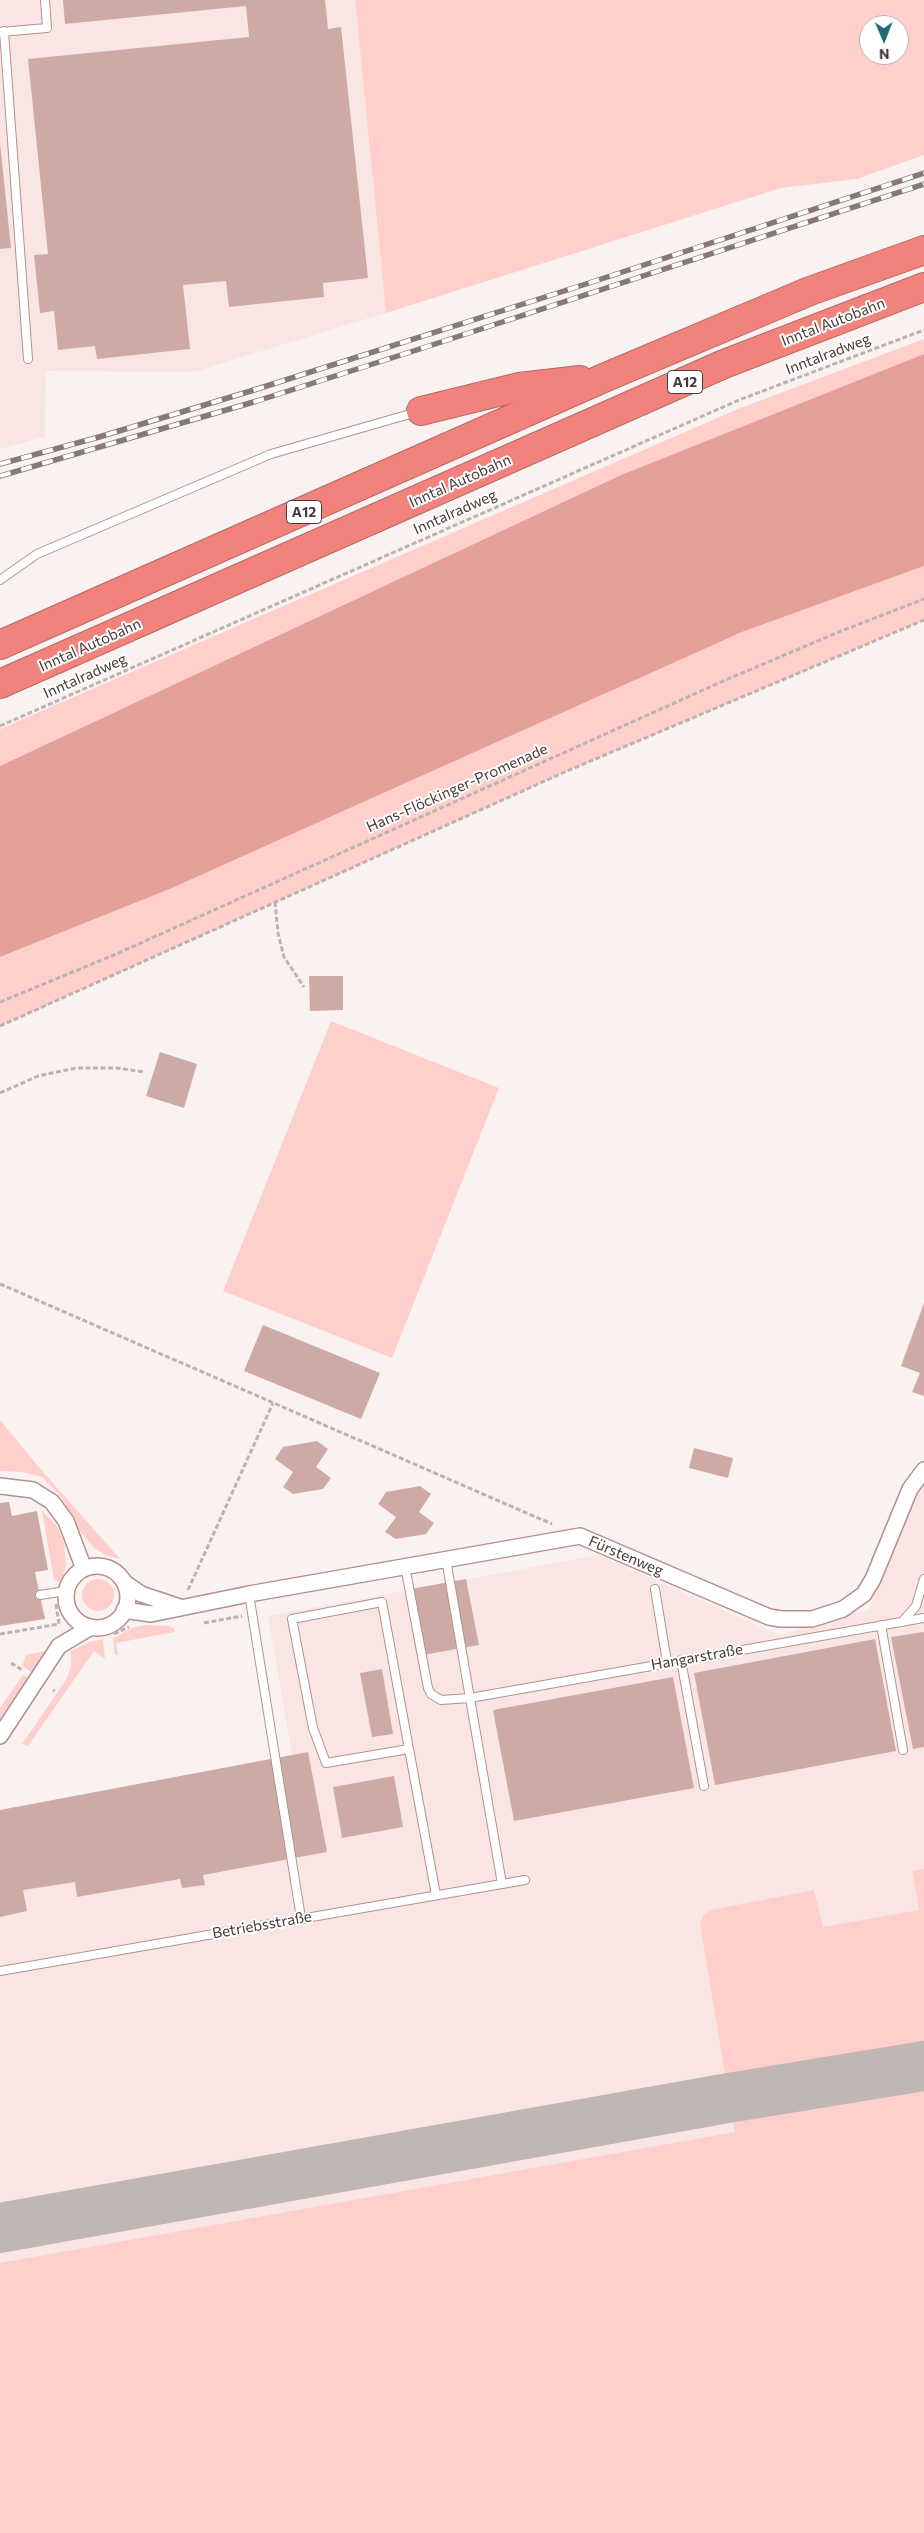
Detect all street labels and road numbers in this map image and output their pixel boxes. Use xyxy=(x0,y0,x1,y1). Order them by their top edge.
street label: Inntal Autobahn xyxy=(779,294,887,350)
street label: Inntalradweg xyxy=(783,330,873,378)
road number: A12 xyxy=(668,371,702,394)
street label: Inntal Autobahn xyxy=(406,450,514,512)
street label: Inntalradweg xyxy=(411,486,499,538)
road number: A12 xyxy=(286,501,322,524)
street label: Inntal Autobahn xyxy=(36,614,144,676)
street label: Inntalradweg xyxy=(41,650,129,702)
street label: Hans-Flöckinger-Promenade xyxy=(364,740,550,836)
street label: Fürstenweg xyxy=(586,1532,666,1580)
street label: Hangarstraße xyxy=(650,1640,744,1674)
street label: Betriebsstraße xyxy=(211,1907,313,1943)

